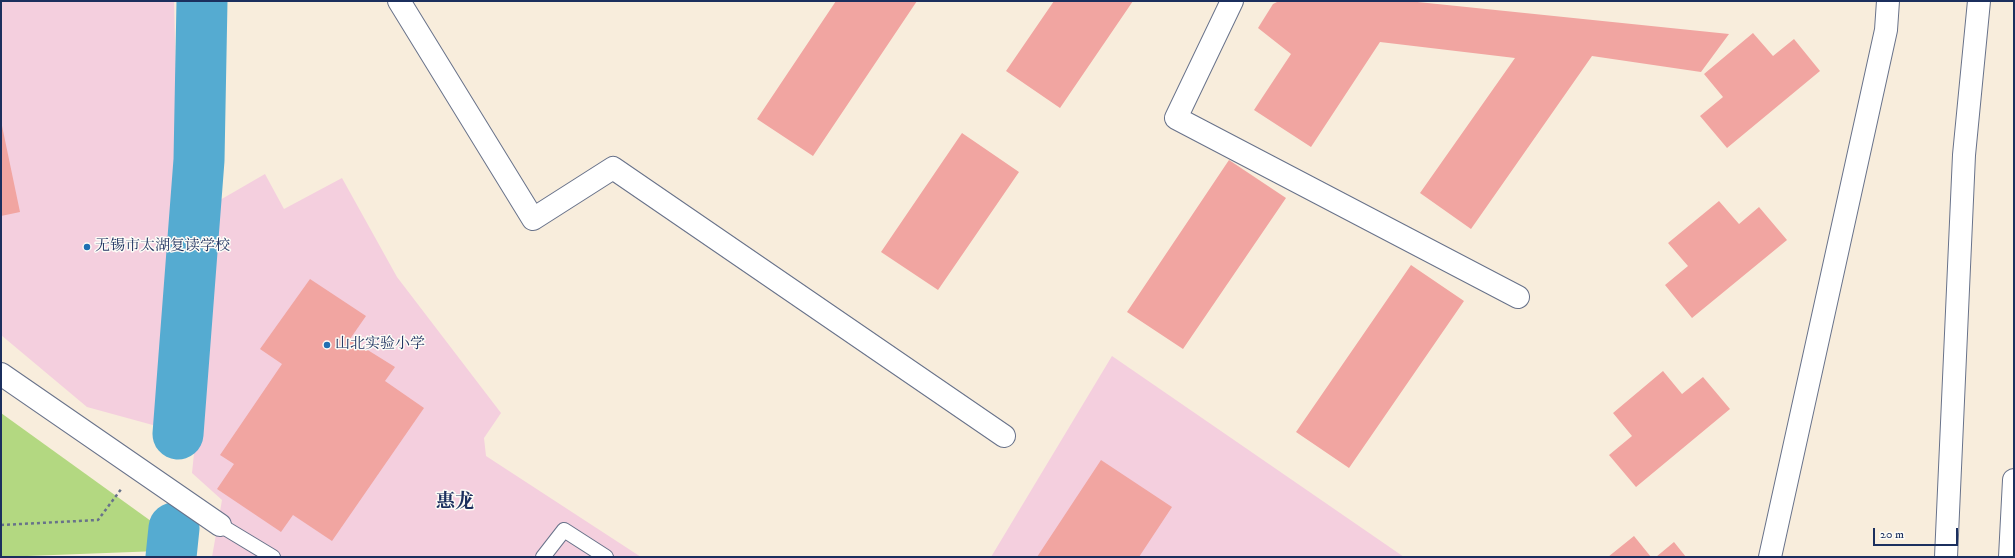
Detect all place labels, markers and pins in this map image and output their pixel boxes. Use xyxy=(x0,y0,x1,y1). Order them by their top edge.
place label: 无锡市太湖复读学校 xyxy=(95,238,230,256)
marker: 无锡市太湖复读学校 xyxy=(82,242,92,252)
place label: 山北实验小学 xyxy=(335,336,425,354)
marker: 山北实验小学 xyxy=(322,340,332,350)

